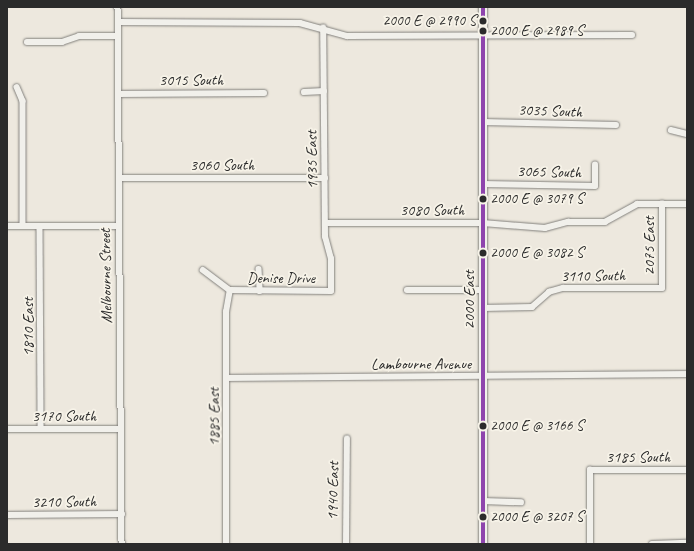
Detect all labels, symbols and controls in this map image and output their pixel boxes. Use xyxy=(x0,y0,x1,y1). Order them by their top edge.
place label: 2000 E @ 2990 S xyxy=(383,12,476,30)
marker: 2000 E @ 2990 S xyxy=(478,16,488,26)
place label: 2000 E @ 2989 S xyxy=(490,22,583,40)
marker: 2000 E @ 2989 S xyxy=(478,26,488,36)
street label: 3015 South xyxy=(159,70,223,90)
street label: 3035 South xyxy=(517,100,583,122)
street label: 1935 East xyxy=(302,130,322,190)
street label: 3060 South xyxy=(190,155,254,175)
street label: 3065 South xyxy=(517,162,581,182)
place label: 2000 E @ 3079 S xyxy=(490,190,583,208)
marker: 2000 E @ 3079 S xyxy=(478,194,488,204)
street label: 3080 South xyxy=(400,200,464,220)
street label: 2075 East xyxy=(639,217,659,275)
street label: Melbourne Street xyxy=(96,228,116,324)
place label: 2000 E @ 3082 S xyxy=(490,244,583,262)
marker: 2000 E @ 3082 S xyxy=(478,248,488,258)
street label: 3110 South xyxy=(561,266,625,286)
street label: Denise Drive xyxy=(247,268,315,288)
street label: 2000 East xyxy=(459,271,479,329)
street label: 1810 East xyxy=(18,298,38,356)
street label: Lambourne Avenue xyxy=(371,354,471,374)
street label: 1885 East xyxy=(204,388,224,446)
street label: 3170 South xyxy=(32,406,96,426)
place label: 2000 E @ 3166 S xyxy=(490,417,583,435)
marker: 2000 E @ 3166 S xyxy=(478,421,488,431)
street label: 3185 South xyxy=(606,447,670,467)
street label: 1940 East xyxy=(323,461,343,521)
street label: 3210 South xyxy=(32,492,96,512)
place label: 2000 E @ 3207 S xyxy=(490,508,583,526)
marker: 2000 E @ 3207 S xyxy=(478,512,488,522)

